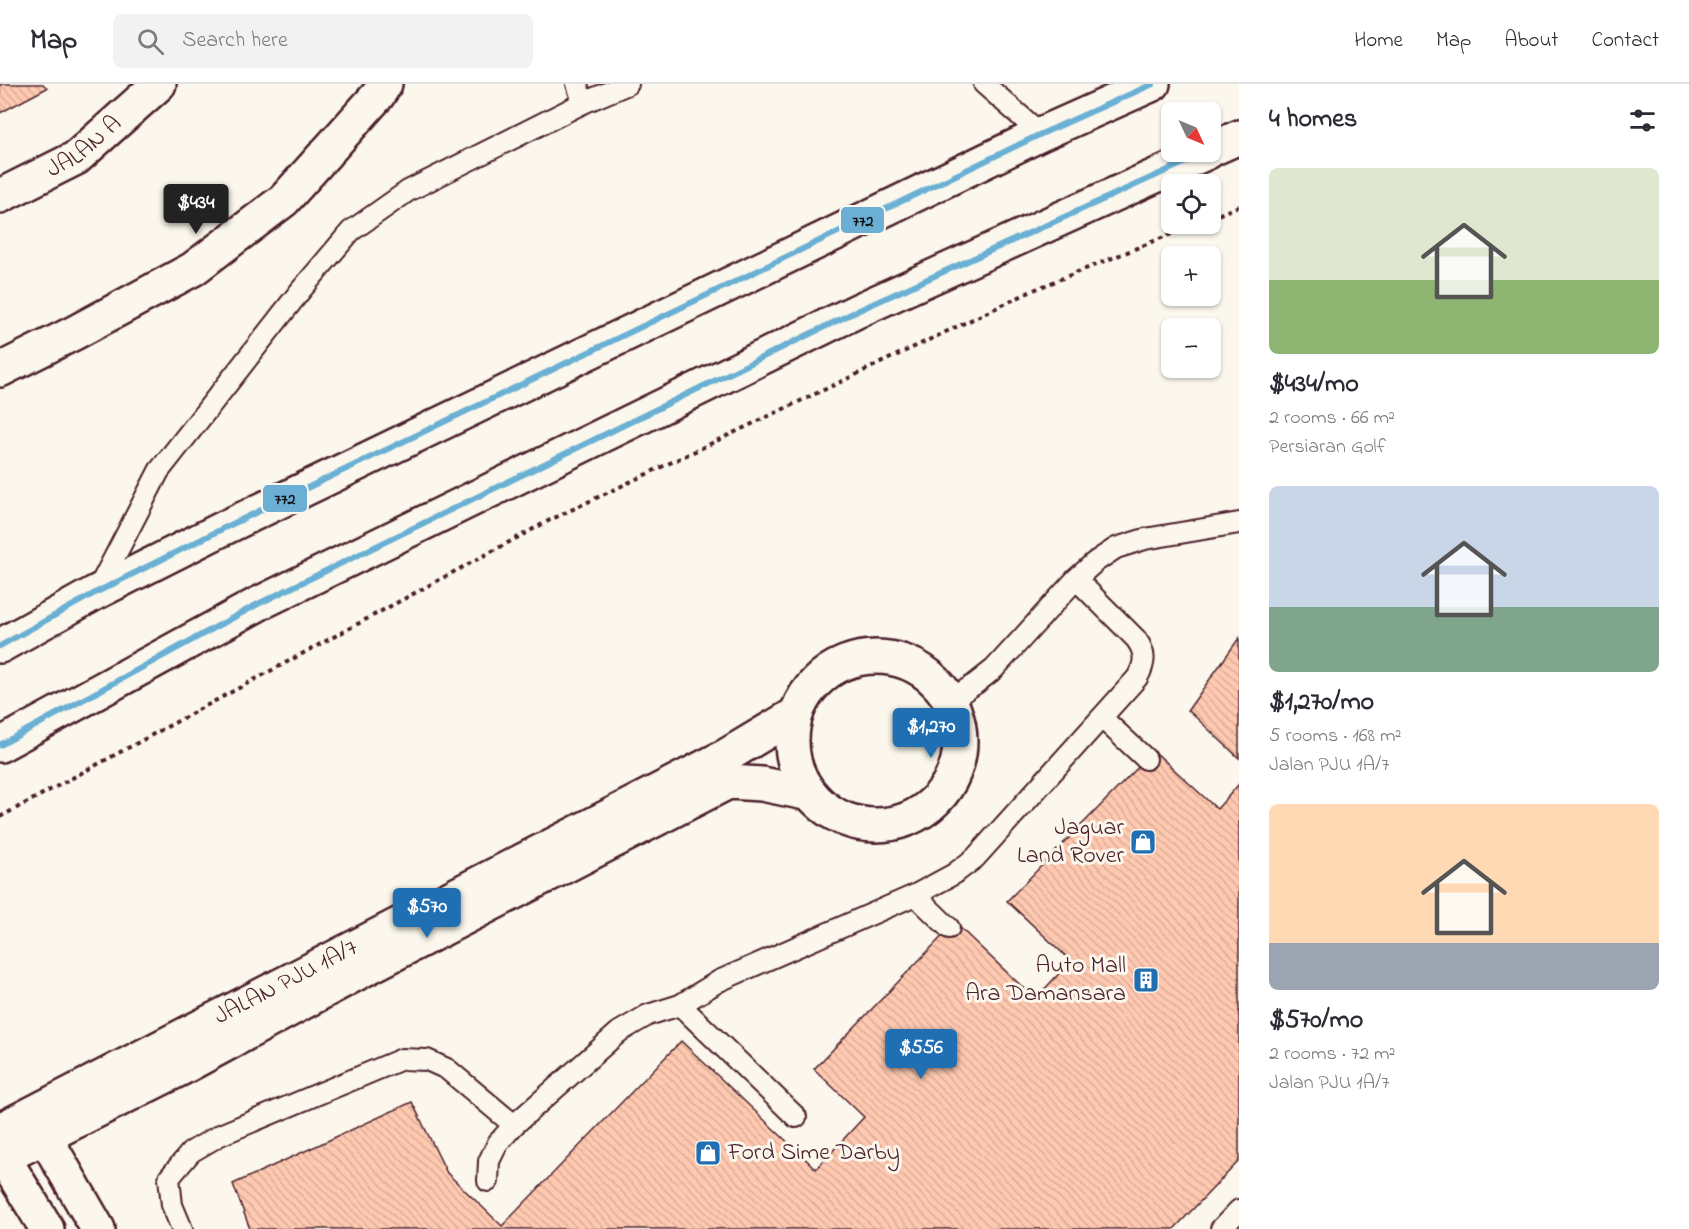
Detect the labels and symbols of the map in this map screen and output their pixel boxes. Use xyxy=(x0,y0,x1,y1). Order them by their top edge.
north arrow xyxy=(1161,102,1221,162)
street label: JALAN A xyxy=(41,107,130,187)
pin: $434 xyxy=(160,184,232,235)
line badge: 772 xyxy=(840,206,885,234)
text: 772 xyxy=(852,210,874,234)
line badge: 772 xyxy=(262,484,308,513)
text: 772 xyxy=(274,488,296,512)
pin: $1,270 xyxy=(882,708,980,759)
place label: Jaguar Land Rover xyxy=(1017,811,1125,874)
shop icon: Jaguar Land Rover xyxy=(1128,827,1158,857)
pin: $570 xyxy=(391,888,463,939)
street label: JALAN PJU 1A/7 xyxy=(208,931,364,1034)
place label: Auto Mall Ara Damansara xyxy=(965,949,1126,1012)
building icon: Auto Mall Ara Damansara xyxy=(1131,965,1161,995)
pin: $556 xyxy=(885,1029,957,1080)
place label: Ford Sime Darby xyxy=(727,1136,900,1172)
shop icon: Ford Sime Darby xyxy=(693,1138,723,1168)

